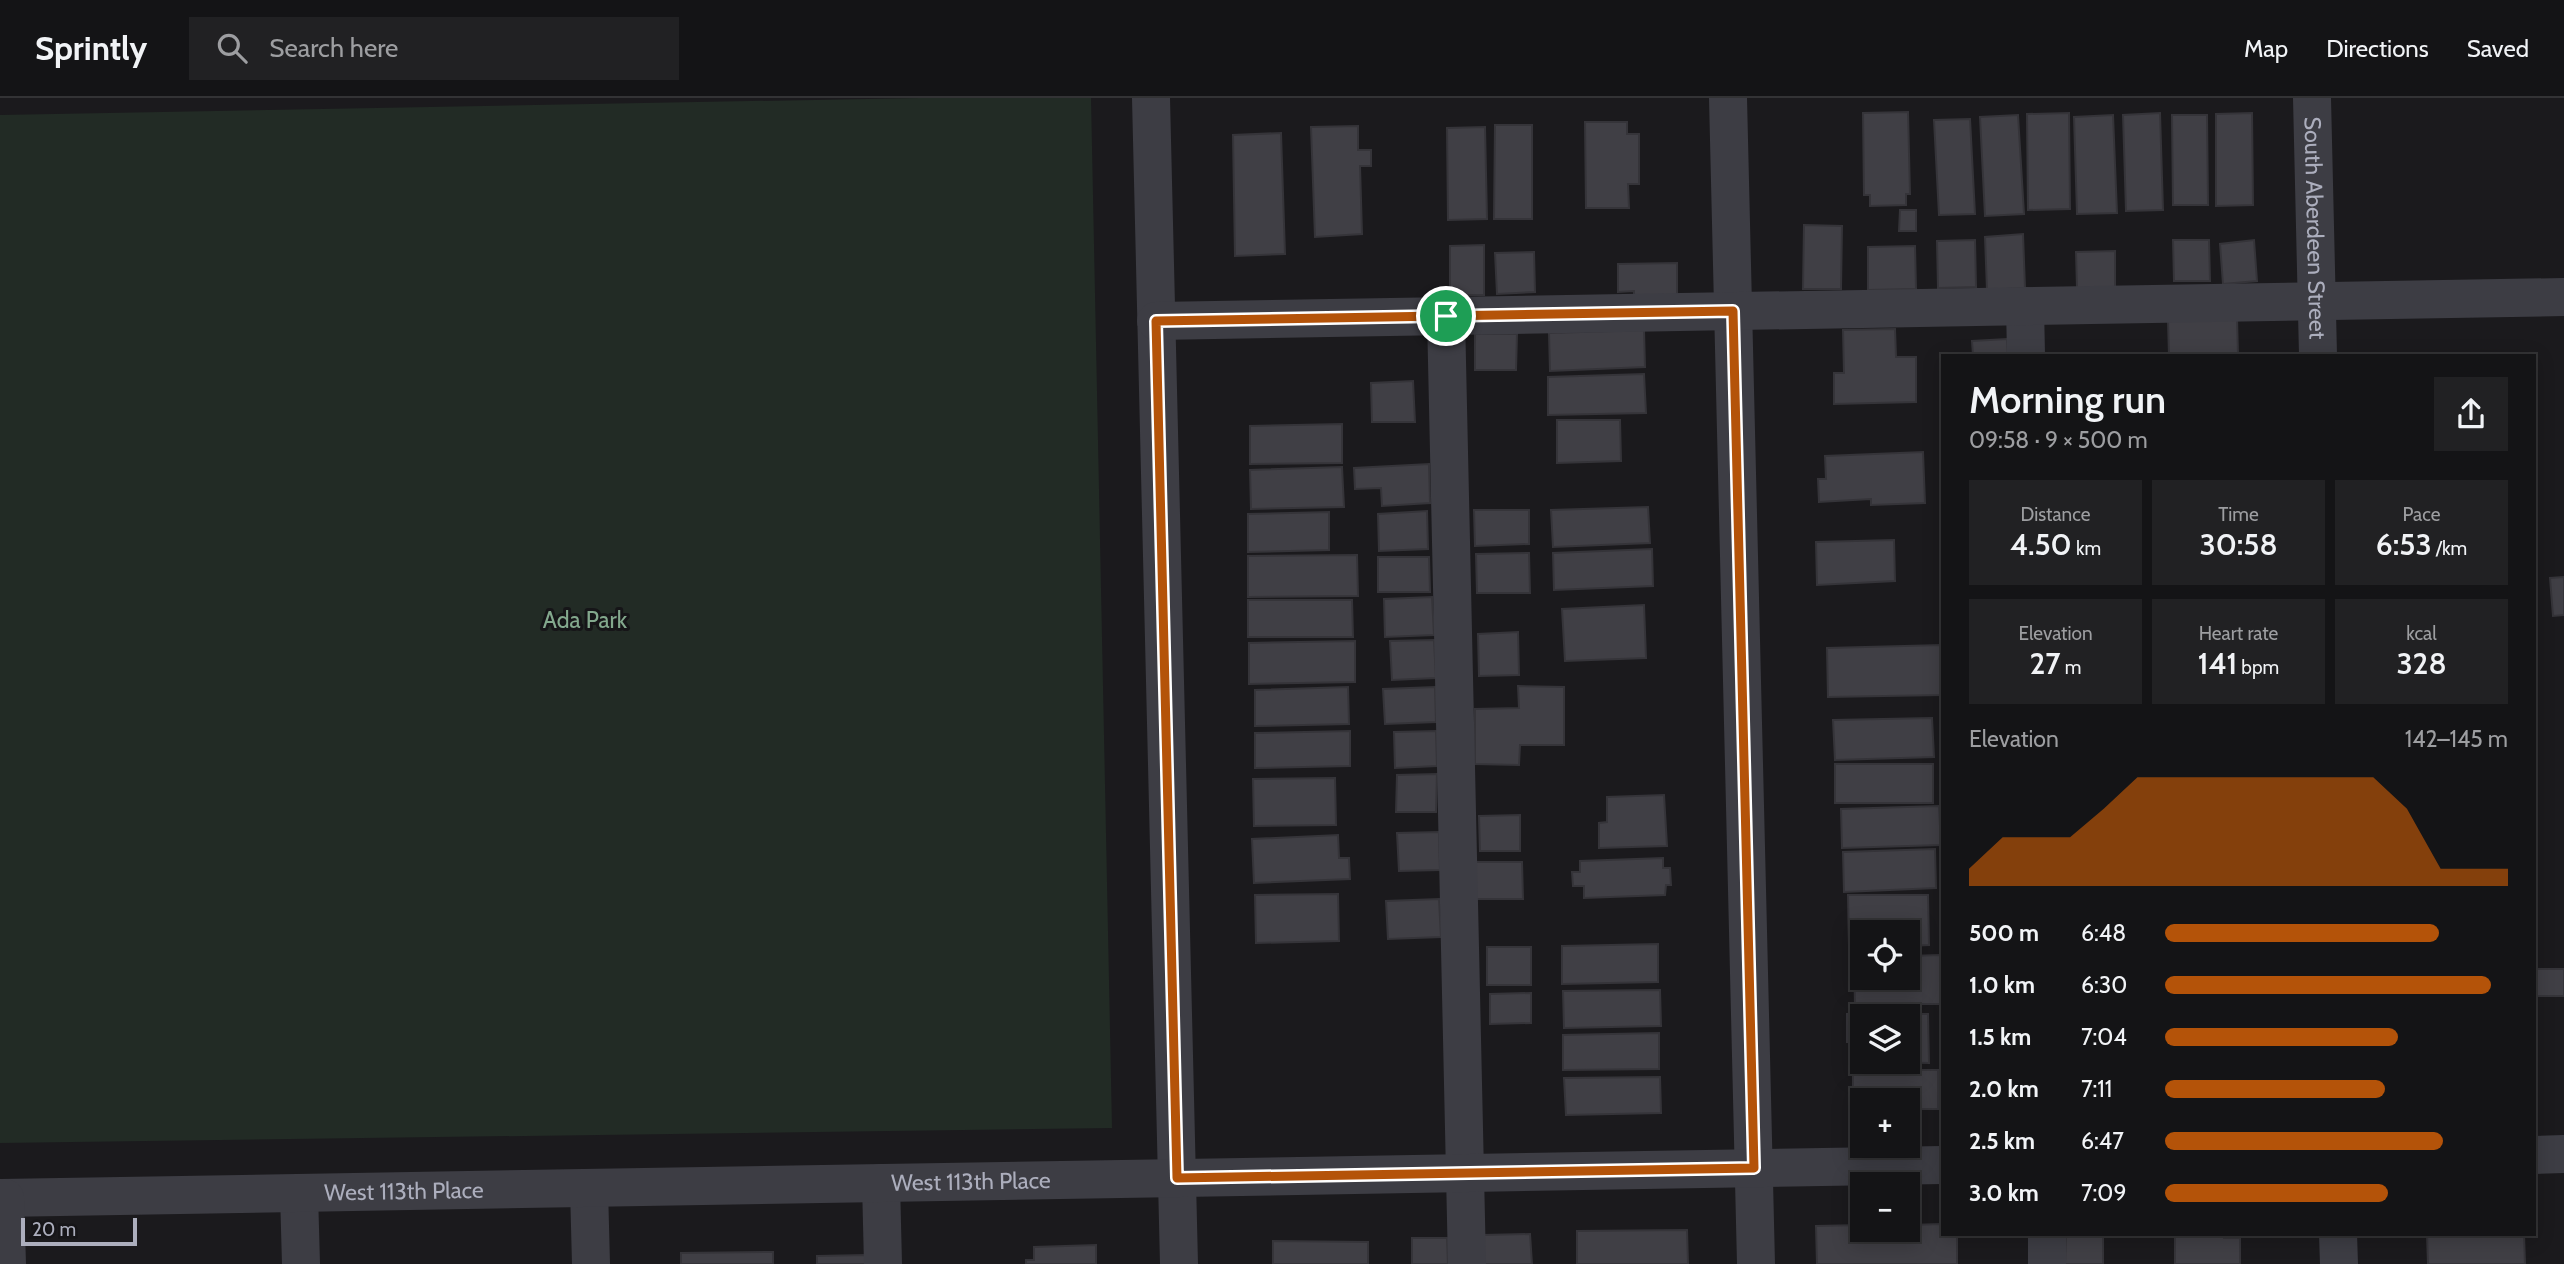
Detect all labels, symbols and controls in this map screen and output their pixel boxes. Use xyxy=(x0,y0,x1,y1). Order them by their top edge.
search box xyxy=(189,17,679,80)
text: Sprintly xyxy=(35,28,147,68)
icon: search xyxy=(213,29,251,67)
text: Search here xyxy=(269,32,398,64)
text: Map xyxy=(2244,34,2288,63)
text: Directions xyxy=(2326,34,2429,63)
text: Saved xyxy=(2467,34,2529,63)
street label: South Aberdeen Street xyxy=(2298,116,2332,340)
pin xyxy=(1416,286,1476,346)
icon: arrive xyxy=(1427,297,1465,335)
text: Morning run xyxy=(1969,376,2166,423)
button: share xyxy=(2434,377,2508,451)
text: 09:58 · 9 × 500 m xyxy=(1969,426,2148,454)
text: Distance xyxy=(2021,503,2090,526)
text: Time xyxy=(2218,503,2259,526)
text: Pace xyxy=(2403,503,2440,526)
text: 4.50 xyxy=(2010,526,2072,563)
text: 30:58 xyxy=(2199,526,2278,563)
text: 6:53 xyxy=(2376,526,2432,563)
text: km xyxy=(2072,537,2101,560)
text: /km xyxy=(2432,537,2467,560)
park label: Ada Park xyxy=(543,606,628,634)
text: Elevation xyxy=(2018,622,2093,645)
text: Heart rate xyxy=(2199,622,2278,645)
text: kcal xyxy=(2406,622,2437,645)
text: 27 xyxy=(2030,645,2061,682)
text: 141 xyxy=(2198,645,2237,682)
text: 328 xyxy=(2396,645,2447,682)
text: m xyxy=(2061,656,2082,679)
text: bpm xyxy=(2237,656,2279,679)
text: Elevation xyxy=(1969,725,2059,753)
text: 142–145 m xyxy=(2405,725,2508,753)
text: 500 m xyxy=(1969,919,2039,947)
text: 6:48 xyxy=(2081,919,2126,947)
map controls xyxy=(1850,920,1920,1242)
button: locate xyxy=(1850,920,1920,990)
text: 1.0 km xyxy=(1969,971,2035,999)
text: 6:30 xyxy=(2081,971,2127,999)
button: layers xyxy=(1850,1004,1920,1074)
text: 1.5 km xyxy=(1969,1023,2031,1051)
text: 7:04 xyxy=(2081,1023,2127,1051)
text: 2.0 km xyxy=(1969,1075,2039,1103)
text: 7:11 xyxy=(2081,1075,2112,1103)
button: + xyxy=(1850,1088,1920,1158)
text: 2.5 km xyxy=(1969,1127,2035,1155)
text: 6:47 xyxy=(2081,1127,2124,1155)
street label: West 113th Place xyxy=(891,1166,1051,1197)
button: − xyxy=(1850,1172,1920,1242)
street label: West 113th Place xyxy=(324,1176,484,1206)
text: 3.0 km xyxy=(1969,1179,2039,1207)
text: 7:09 xyxy=(2081,1179,2126,1207)
scale bar xyxy=(21,1215,136,1247)
text: 20 m xyxy=(32,1218,76,1241)

